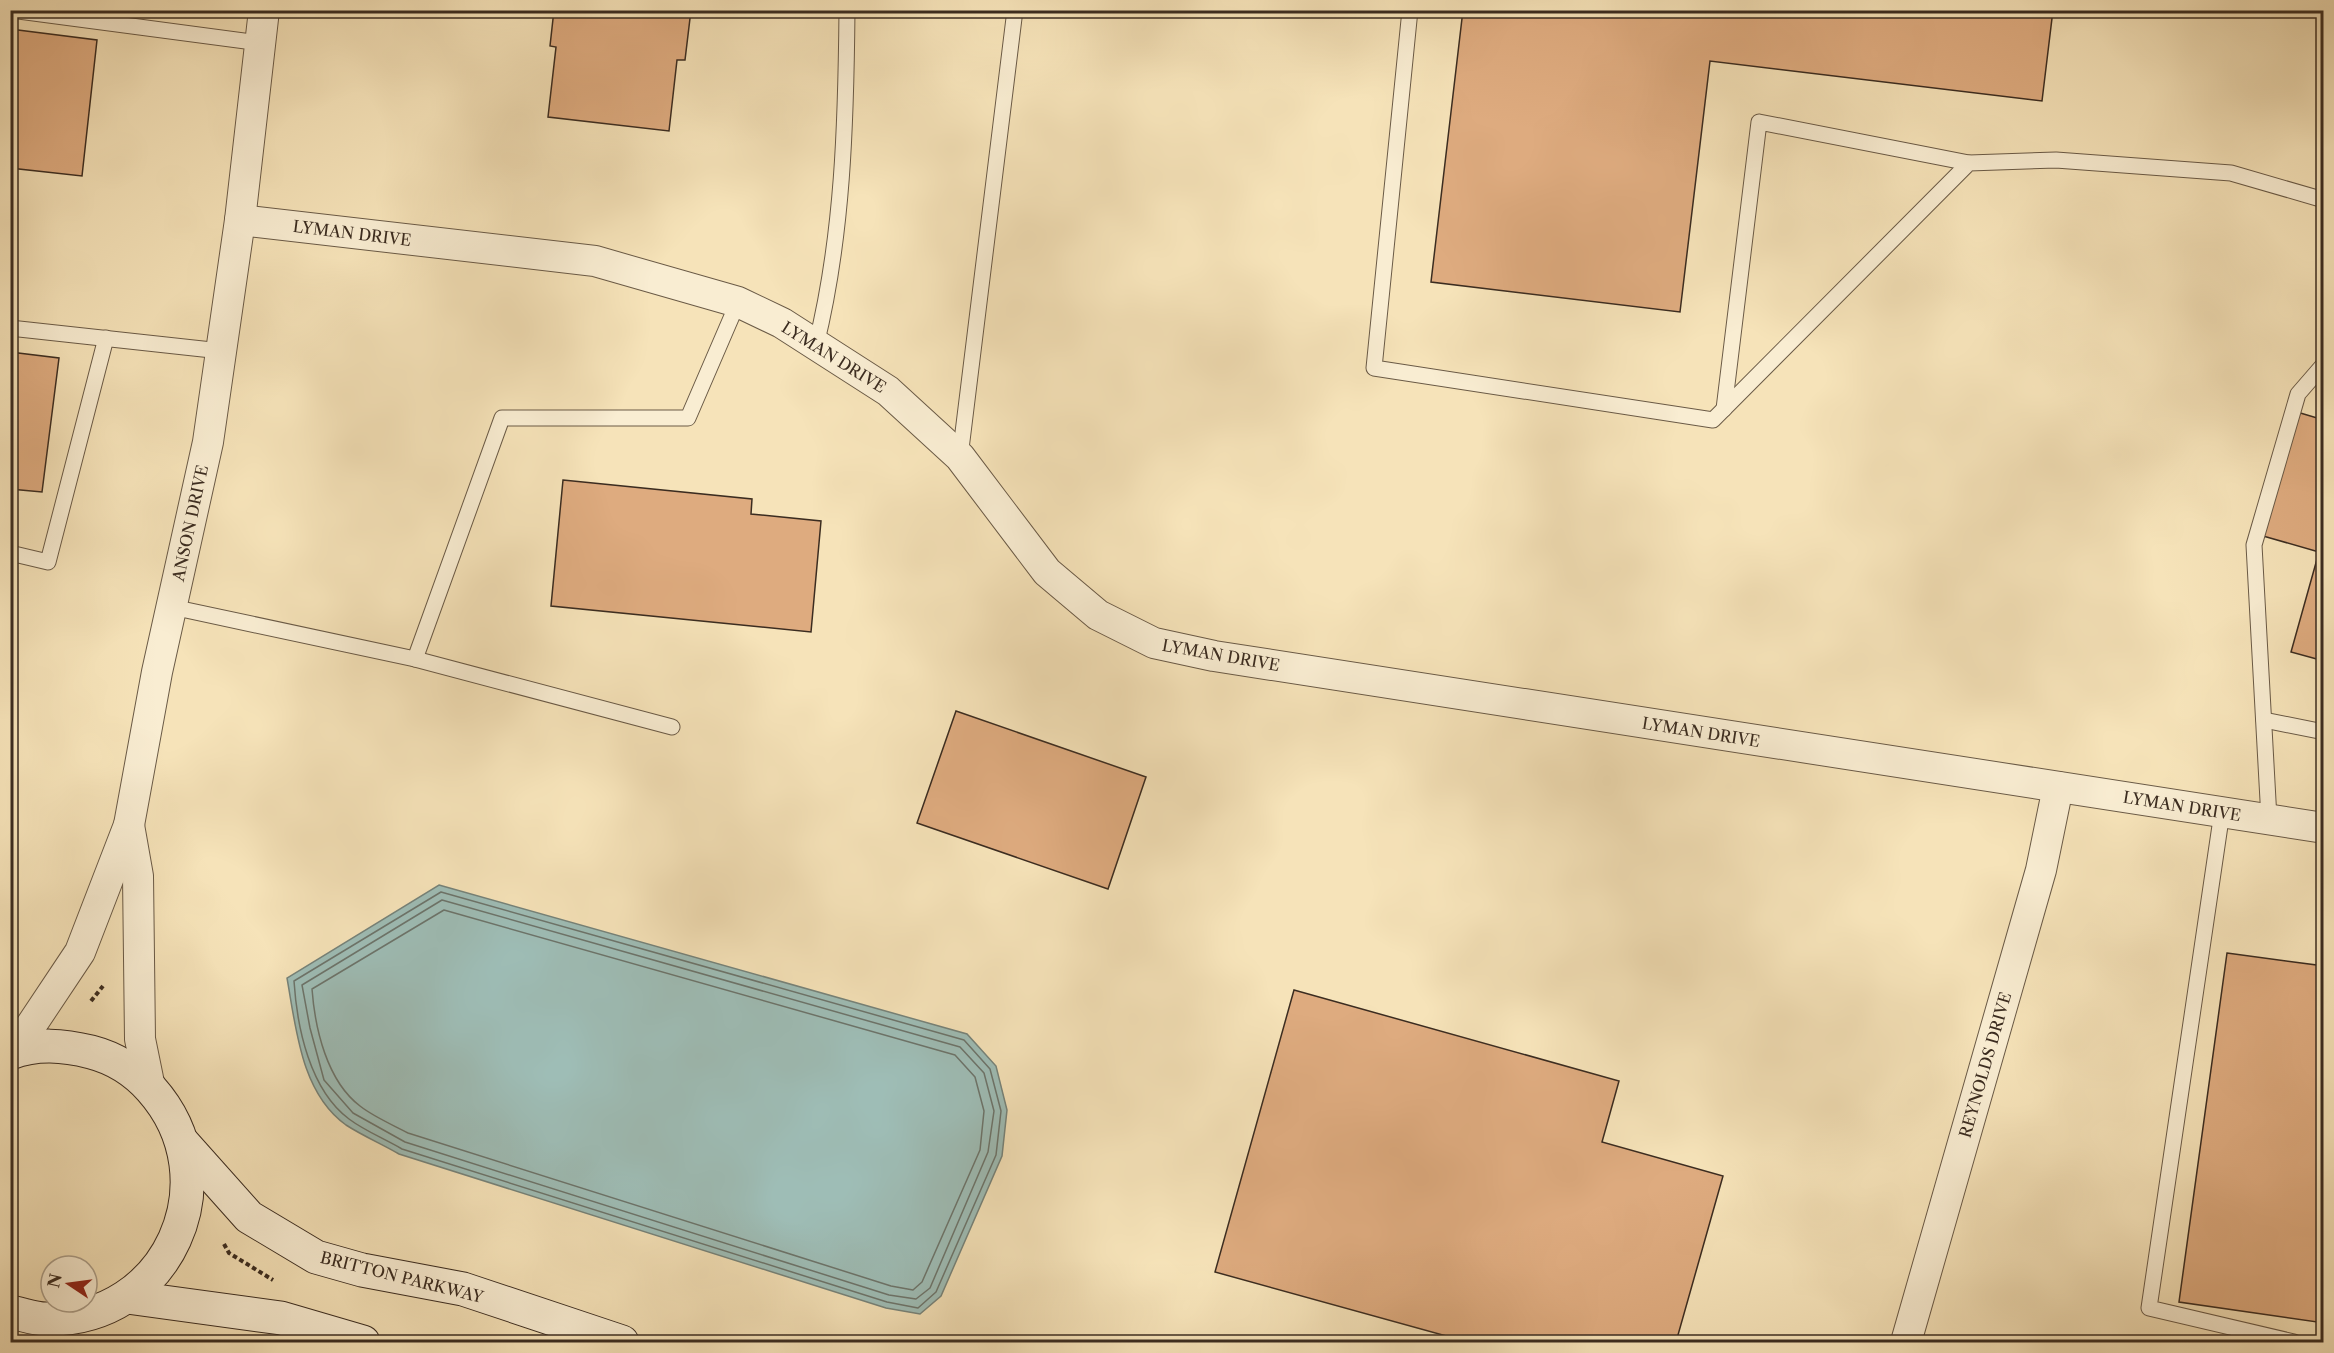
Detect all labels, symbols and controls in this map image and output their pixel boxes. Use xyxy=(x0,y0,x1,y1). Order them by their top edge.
street label: LYMAN DRIVE xyxy=(292,216,412,250)
street label: LYMAN DRIVE xyxy=(778,317,890,397)
street label: ANSON DRIVE xyxy=(168,463,212,584)
street label: LYMAN DRIVE xyxy=(1161,635,1281,675)
street label: LYMAN DRIVE xyxy=(1641,713,1761,751)
street label: LYMAN DRIVE xyxy=(2122,787,2242,825)
street label: REYNOLDS DRIVE xyxy=(1955,990,2015,1140)
street label: BRITTON PARKWAY xyxy=(318,1247,486,1307)
north arrow xyxy=(39,1254,99,1314)
text: N xyxy=(43,1272,66,1290)

